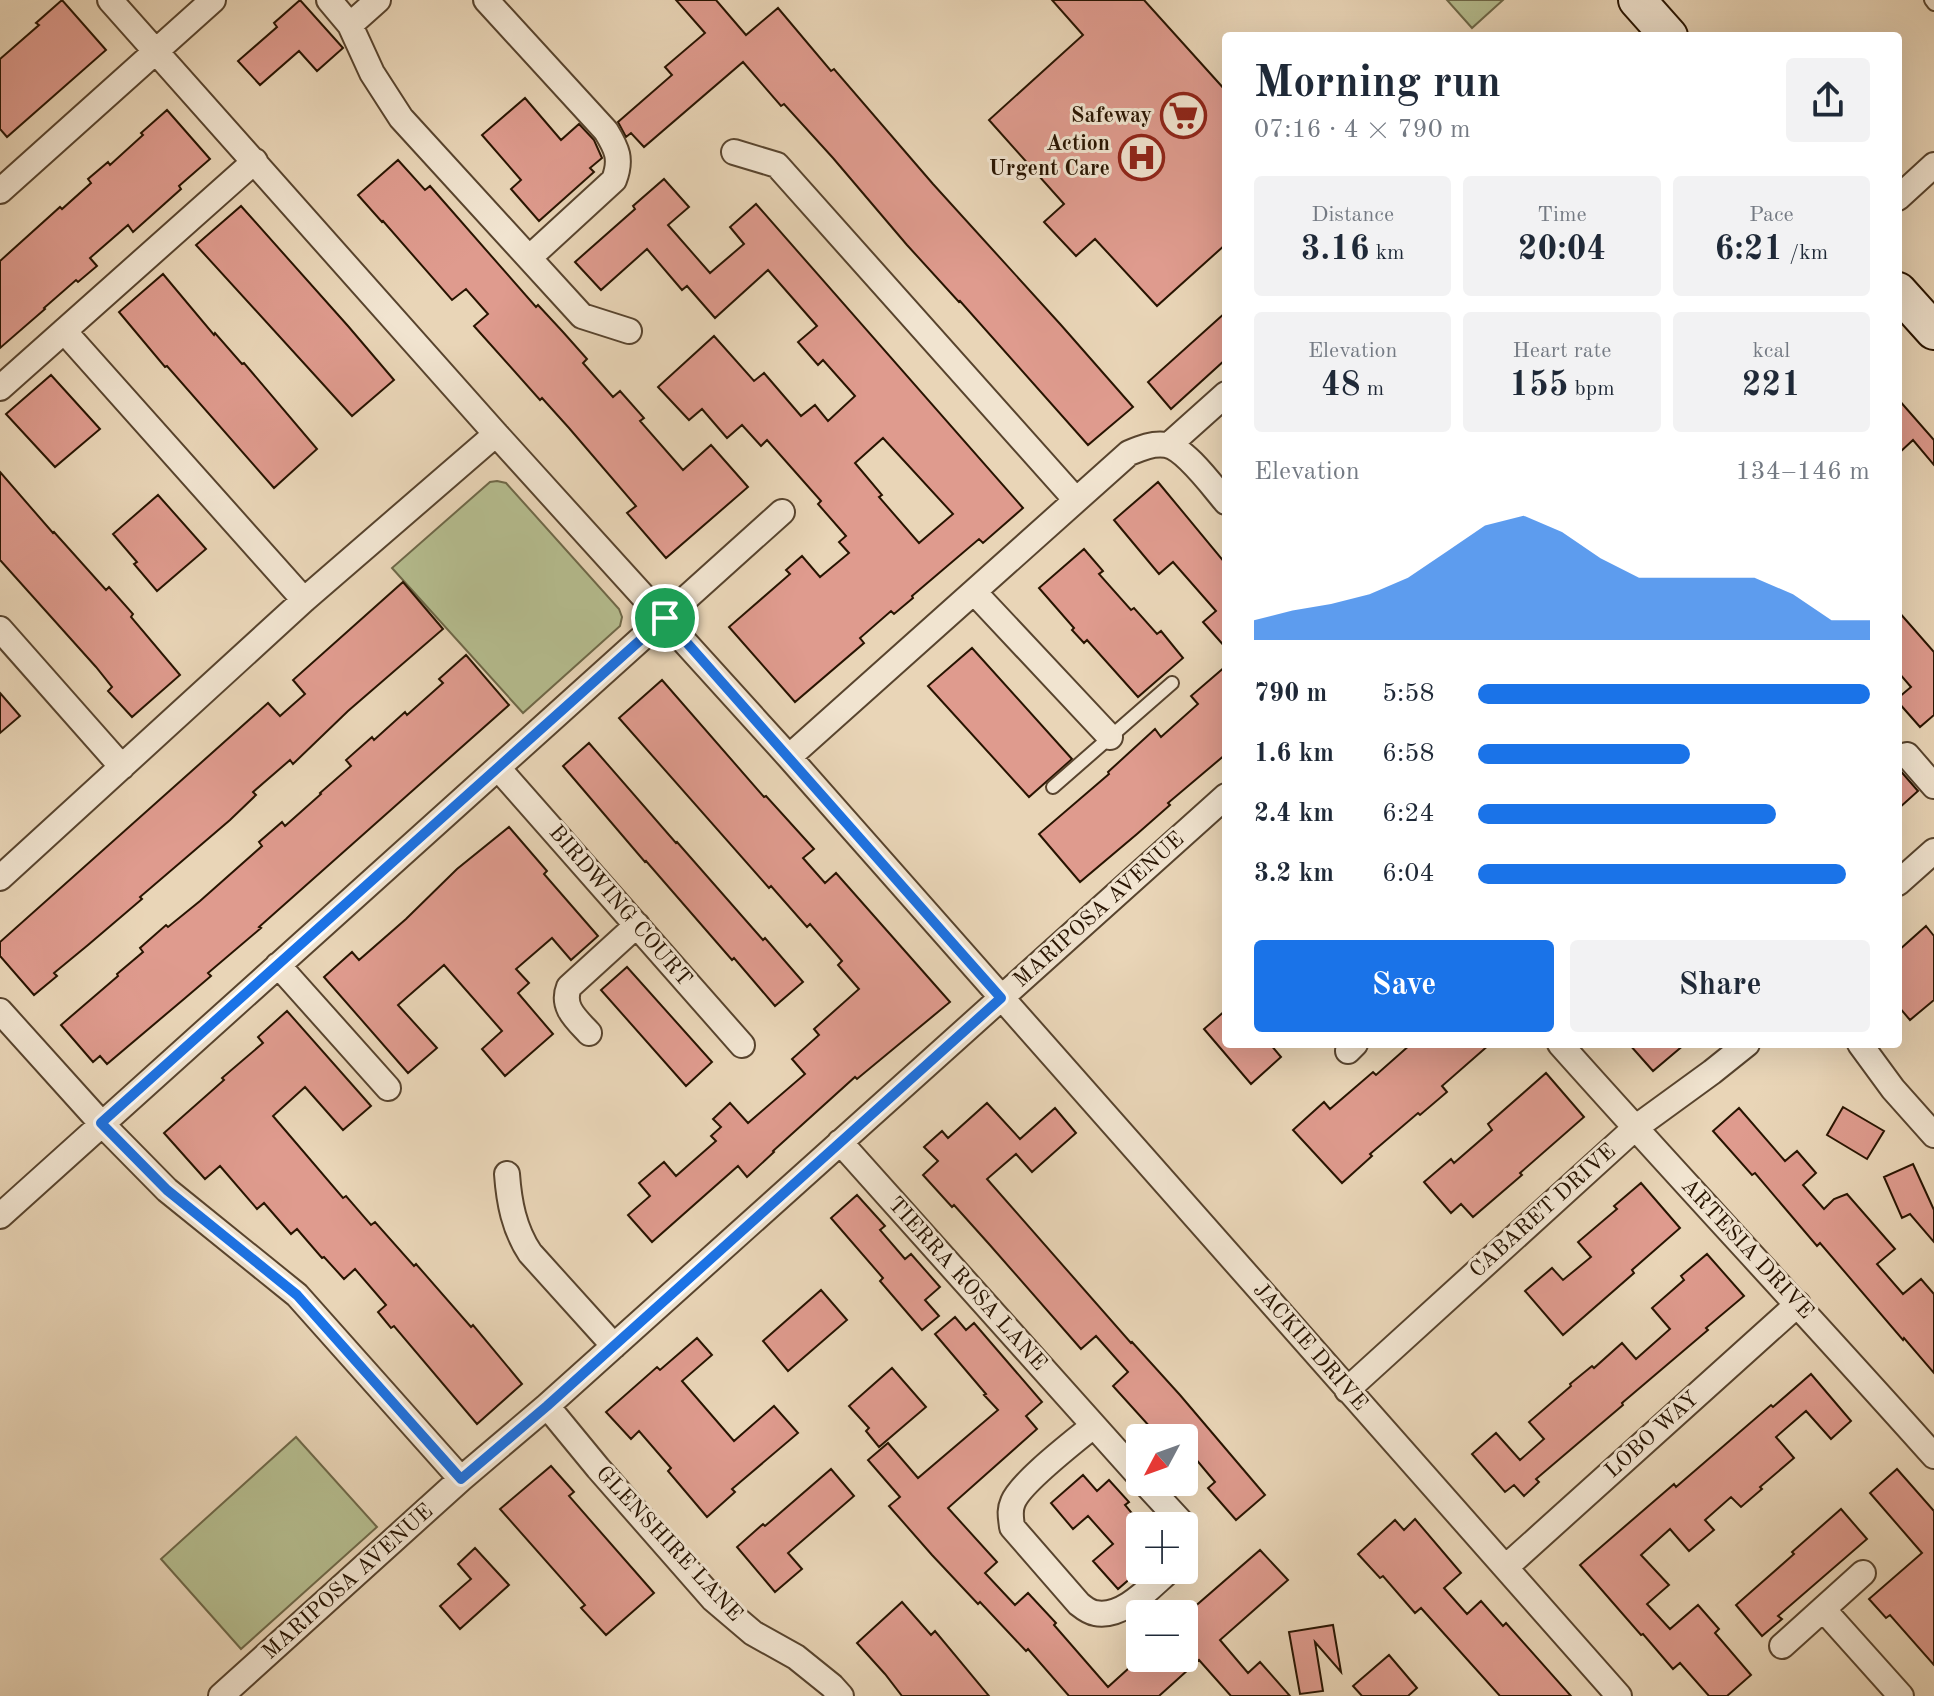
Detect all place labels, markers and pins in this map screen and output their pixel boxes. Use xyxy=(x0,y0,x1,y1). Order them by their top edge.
supermarket icon: Safeway xyxy=(1159,92,1207,140)
place label: Safeway xyxy=(1071,105,1152,127)
place label: Action Urgent Care xyxy=(988,133,1110,180)
hospital icon: Action Urgent Care xyxy=(1117,133,1165,181)
pin xyxy=(631,584,699,652)

